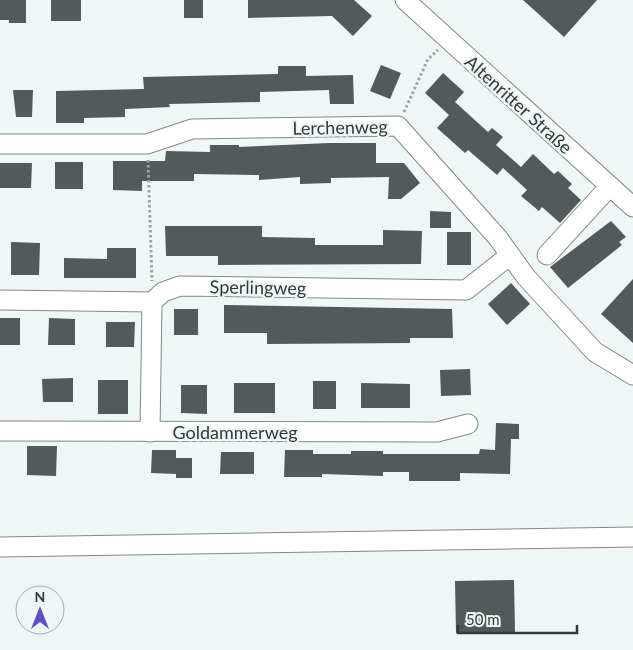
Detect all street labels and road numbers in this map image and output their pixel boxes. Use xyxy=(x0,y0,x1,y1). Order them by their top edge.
street label: Altenritter Straße xyxy=(461,50,577,158)
street label: Lerchenweg xyxy=(292,115,388,139)
street label: Sperlingweg xyxy=(210,275,306,299)
street label: Goldammerweg xyxy=(172,421,298,443)

